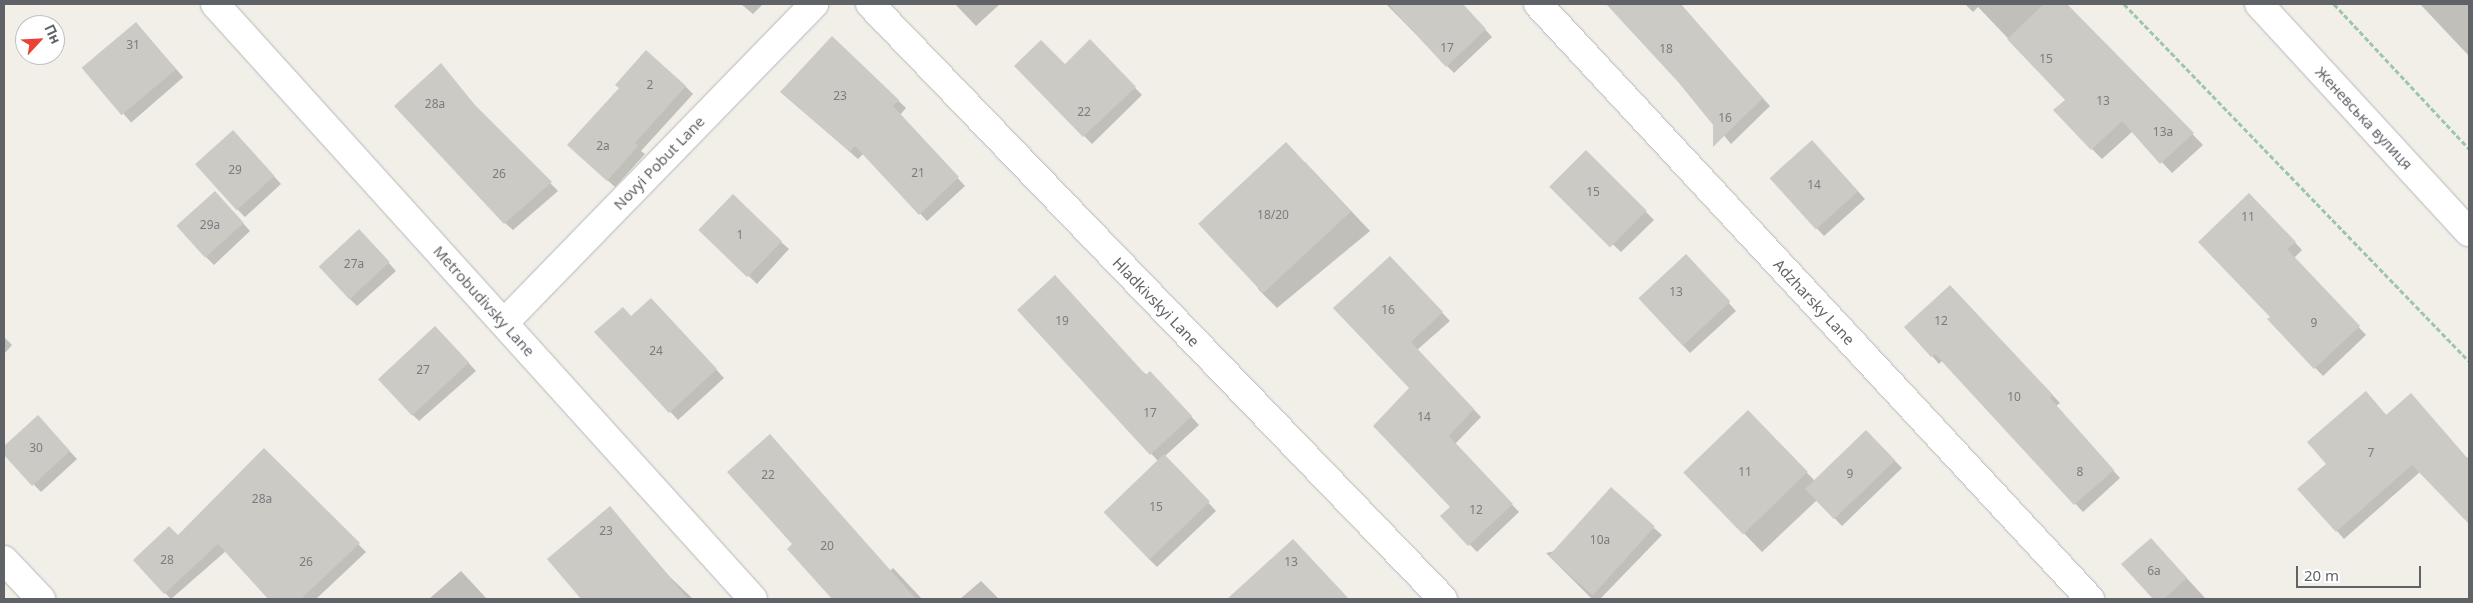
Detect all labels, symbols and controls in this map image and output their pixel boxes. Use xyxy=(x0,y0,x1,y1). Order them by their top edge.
north arrow xyxy=(15,15,65,65)
text: Пн xyxy=(40,21,66,47)
house number: 31 xyxy=(126,38,140,52)
house number: 17 xyxy=(1440,41,1454,55)
house number: 18 xyxy=(1659,42,1673,56)
house number: 15 xyxy=(2039,52,2053,66)
street label: Женевська вулиця xyxy=(2312,63,2416,173)
house number: 2 xyxy=(647,78,653,92)
house number: 23 xyxy=(833,89,847,103)
house number: 13 xyxy=(2096,94,2110,108)
house number: 28а xyxy=(425,97,445,111)
house number: 22 xyxy=(1077,105,1091,119)
house number: 16 xyxy=(1718,111,1732,125)
street label: Novyi Pobut Lane xyxy=(610,112,708,214)
house number: 13а xyxy=(2153,125,2173,139)
house number: 2а xyxy=(596,139,610,153)
house number: 29 xyxy=(228,163,242,177)
house number: 21 xyxy=(911,166,925,180)
house number: 26 xyxy=(492,167,506,181)
house number: 14 xyxy=(1807,178,1821,192)
house number: 15 xyxy=(1586,185,1600,199)
house number: 18/20 xyxy=(1257,208,1289,222)
house number: 11 xyxy=(2241,210,2255,224)
house number: 29а xyxy=(200,218,220,232)
house number: 1 xyxy=(737,228,743,242)
street label: Metrobudivsky Lane xyxy=(430,242,538,360)
street label: Hladkivskyi Lane xyxy=(1109,254,1203,350)
street label: Adzharsky Lane xyxy=(1770,255,1858,349)
house number: 27а xyxy=(344,257,364,271)
house number: 13 xyxy=(1669,285,1683,299)
house number: 16 xyxy=(1381,303,1395,317)
house number: 19 xyxy=(1055,314,1069,328)
house number: 12 xyxy=(1934,314,1948,328)
house number: 9 xyxy=(2311,316,2317,330)
house number: 24 xyxy=(649,344,663,358)
house number: 27 xyxy=(416,363,430,377)
house number: 10 xyxy=(2007,390,2021,404)
house number: 17 xyxy=(1143,406,1157,420)
house number: 14 xyxy=(1417,410,1431,424)
house number: 30 xyxy=(29,441,43,455)
house number: 7 xyxy=(2368,446,2374,460)
house number: 11 xyxy=(1738,465,1752,479)
house number: 8 xyxy=(2077,465,2083,479)
house number: 9 xyxy=(1847,467,1853,481)
house number: 22 xyxy=(761,468,775,482)
house number: 28а xyxy=(252,492,272,506)
house number: 15 xyxy=(1149,500,1163,514)
house number: 12 xyxy=(1469,503,1483,517)
house number: 23 xyxy=(599,524,613,538)
house number: 10а xyxy=(1590,533,1610,547)
house number: 20 xyxy=(820,539,834,553)
house number: 28 xyxy=(160,553,174,567)
house number: 26 xyxy=(299,555,313,569)
house number: 13 xyxy=(1284,555,1298,569)
scale bar xyxy=(2298,556,2423,588)
house number: 6а xyxy=(2147,564,2161,578)
text: 20 m xyxy=(2304,565,2339,585)

